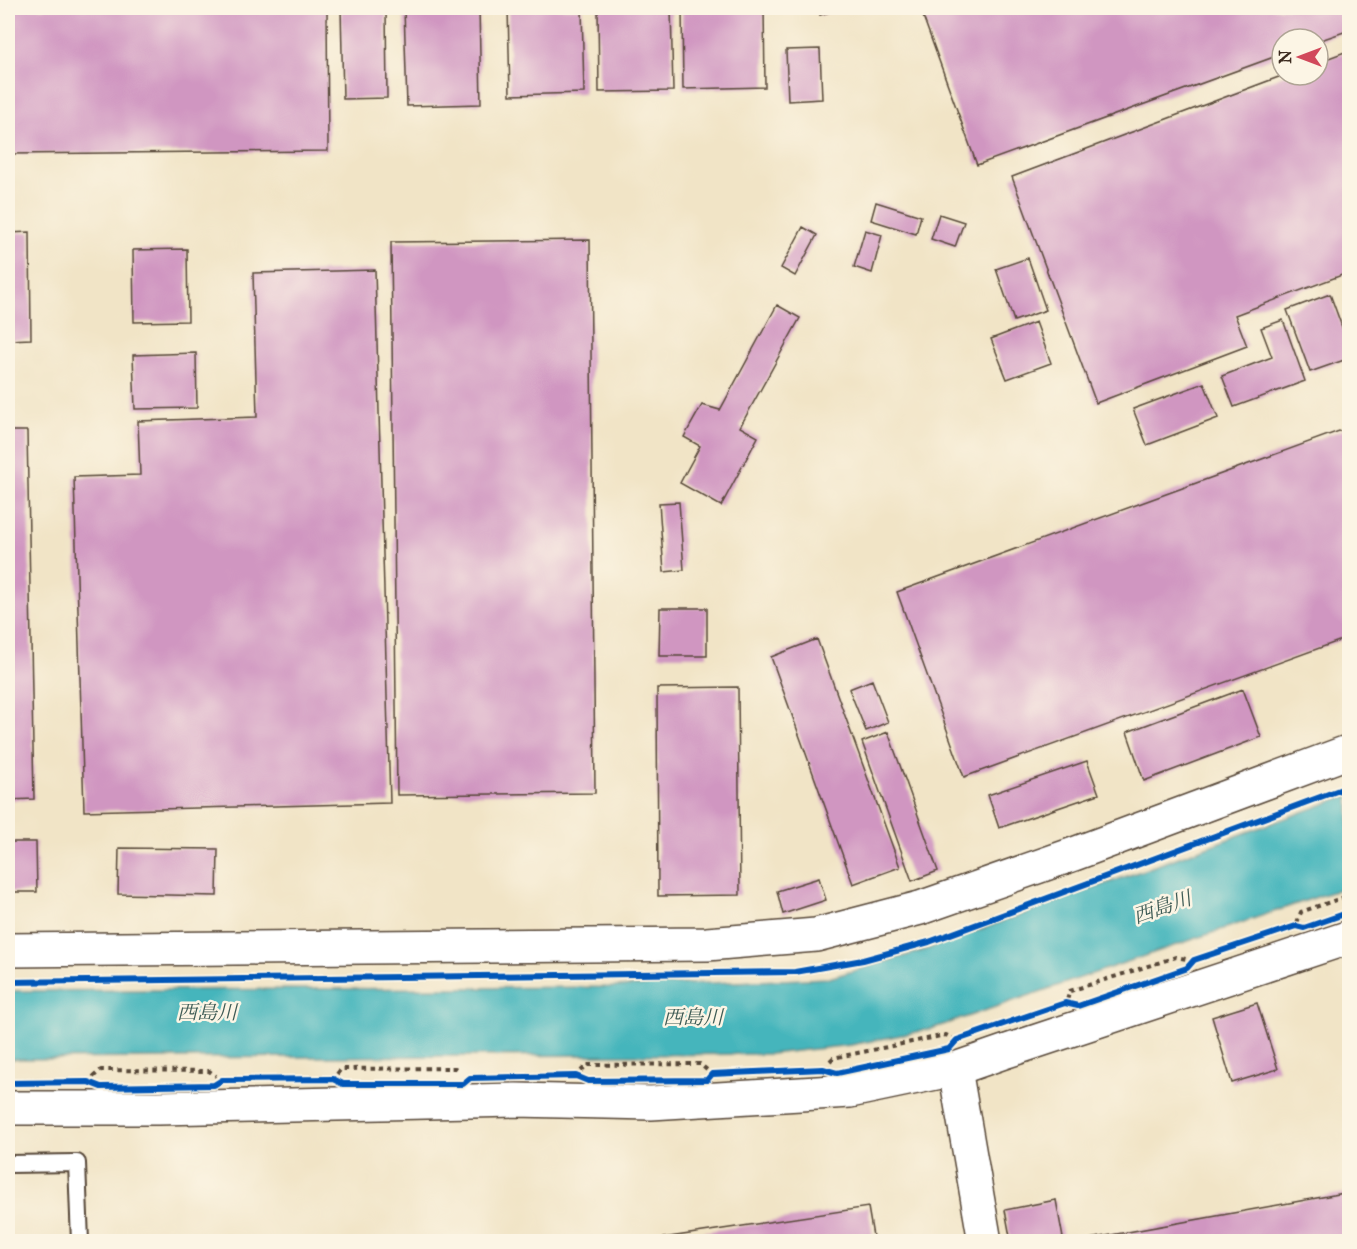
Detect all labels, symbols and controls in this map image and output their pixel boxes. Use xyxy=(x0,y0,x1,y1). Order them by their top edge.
north arrow xyxy=(1270,27,1330,87)
text: N xyxy=(1276,50,1295,64)
water label: 西島川 xyxy=(1130,885,1196,928)
water label: 西島川 xyxy=(177,1000,239,1024)
water label: 西島川 xyxy=(663,1005,725,1029)

